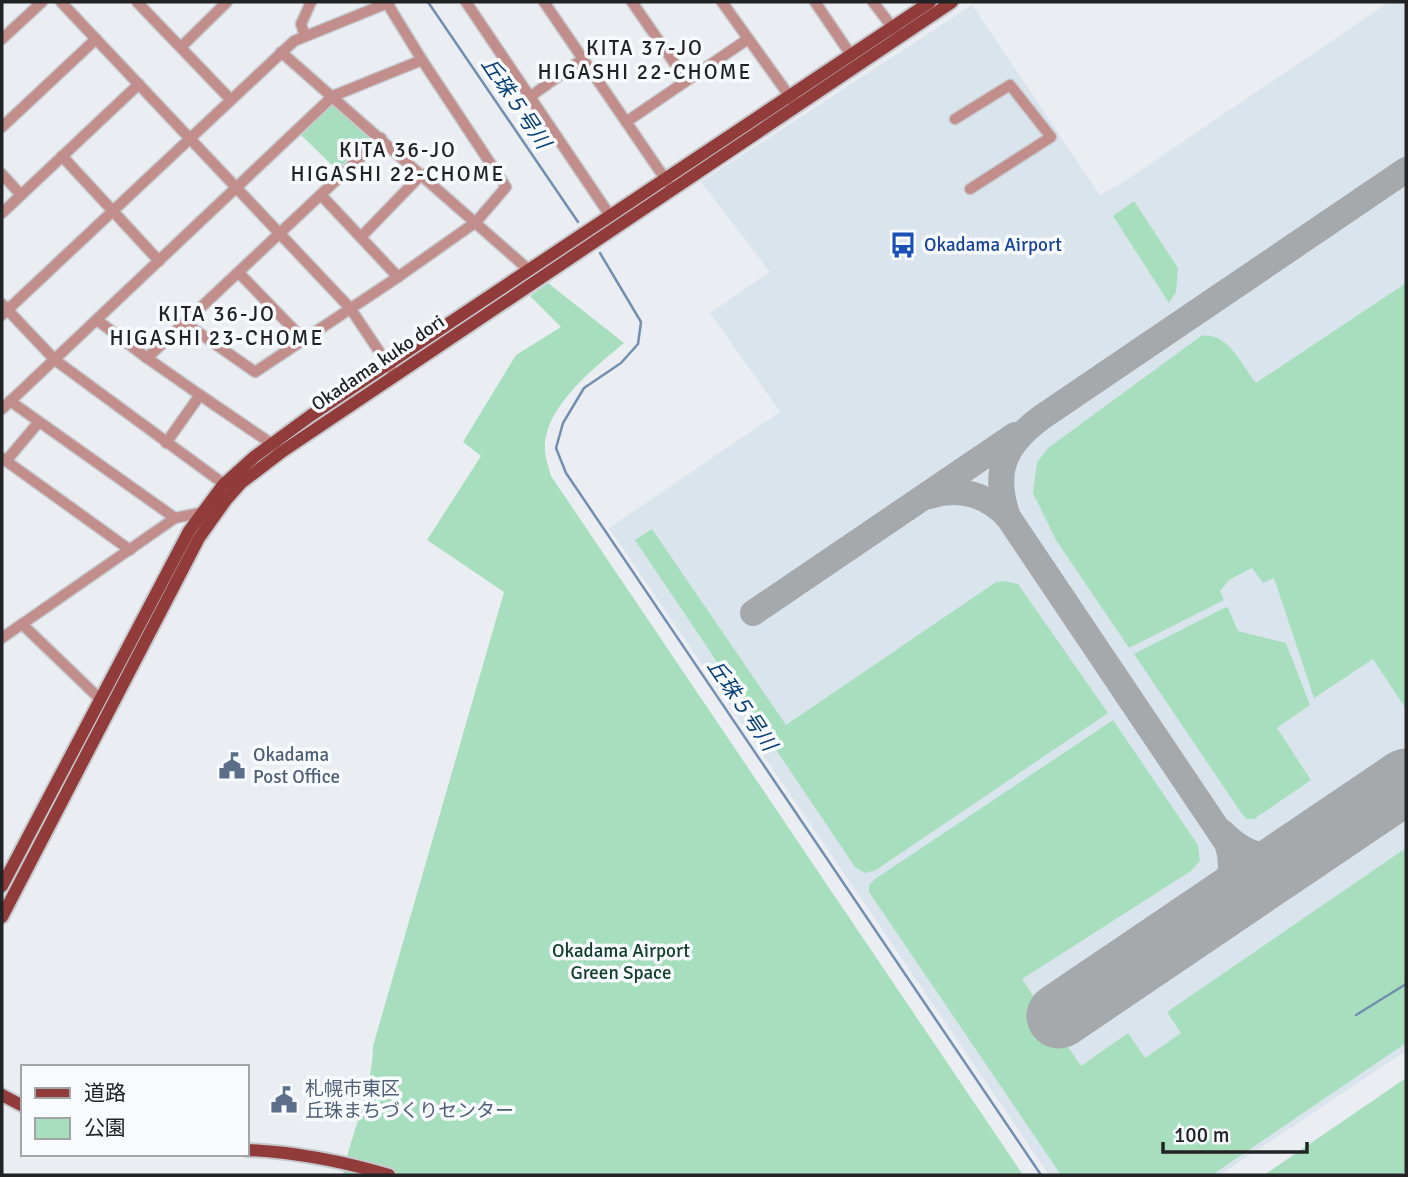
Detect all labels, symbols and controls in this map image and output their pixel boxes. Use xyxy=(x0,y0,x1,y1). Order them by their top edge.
district label: KITA 37-JO HIGASHI 22-CHOME xyxy=(538,35,752,85)
water label: 丘珠５号川 xyxy=(476,52,557,155)
district label: KITA 36-JO HIGASHI 22-CHOME xyxy=(291,137,505,187)
bus stop icon: Okadama Airport xyxy=(888,230,918,260)
place label: Okadama Airport xyxy=(924,233,1062,257)
district label: KITA 36-JO HIGASHI 23-CHOME xyxy=(110,301,324,351)
street label: Okadama kuko dori xyxy=(307,310,449,416)
water label: 丘珠５号川 xyxy=(702,654,783,757)
place label: Okadama Post Office xyxy=(253,743,340,789)
public building icon: Okadama Post Office xyxy=(217,751,247,781)
park label: Okadama Airport Green Space xyxy=(552,939,690,985)
legend xyxy=(21,1065,248,1156)
place label: 札幌市東区 丘珠まちづくりセンター xyxy=(305,1077,514,1123)
text: 道路 xyxy=(84,1080,126,1106)
public building icon: 札幌市東区 丘珠まちづくりセンター xyxy=(269,1085,299,1115)
scale bar xyxy=(1163,1110,1306,1154)
text: 公園 xyxy=(84,1115,126,1141)
text: 100 m xyxy=(1174,1122,1229,1148)

